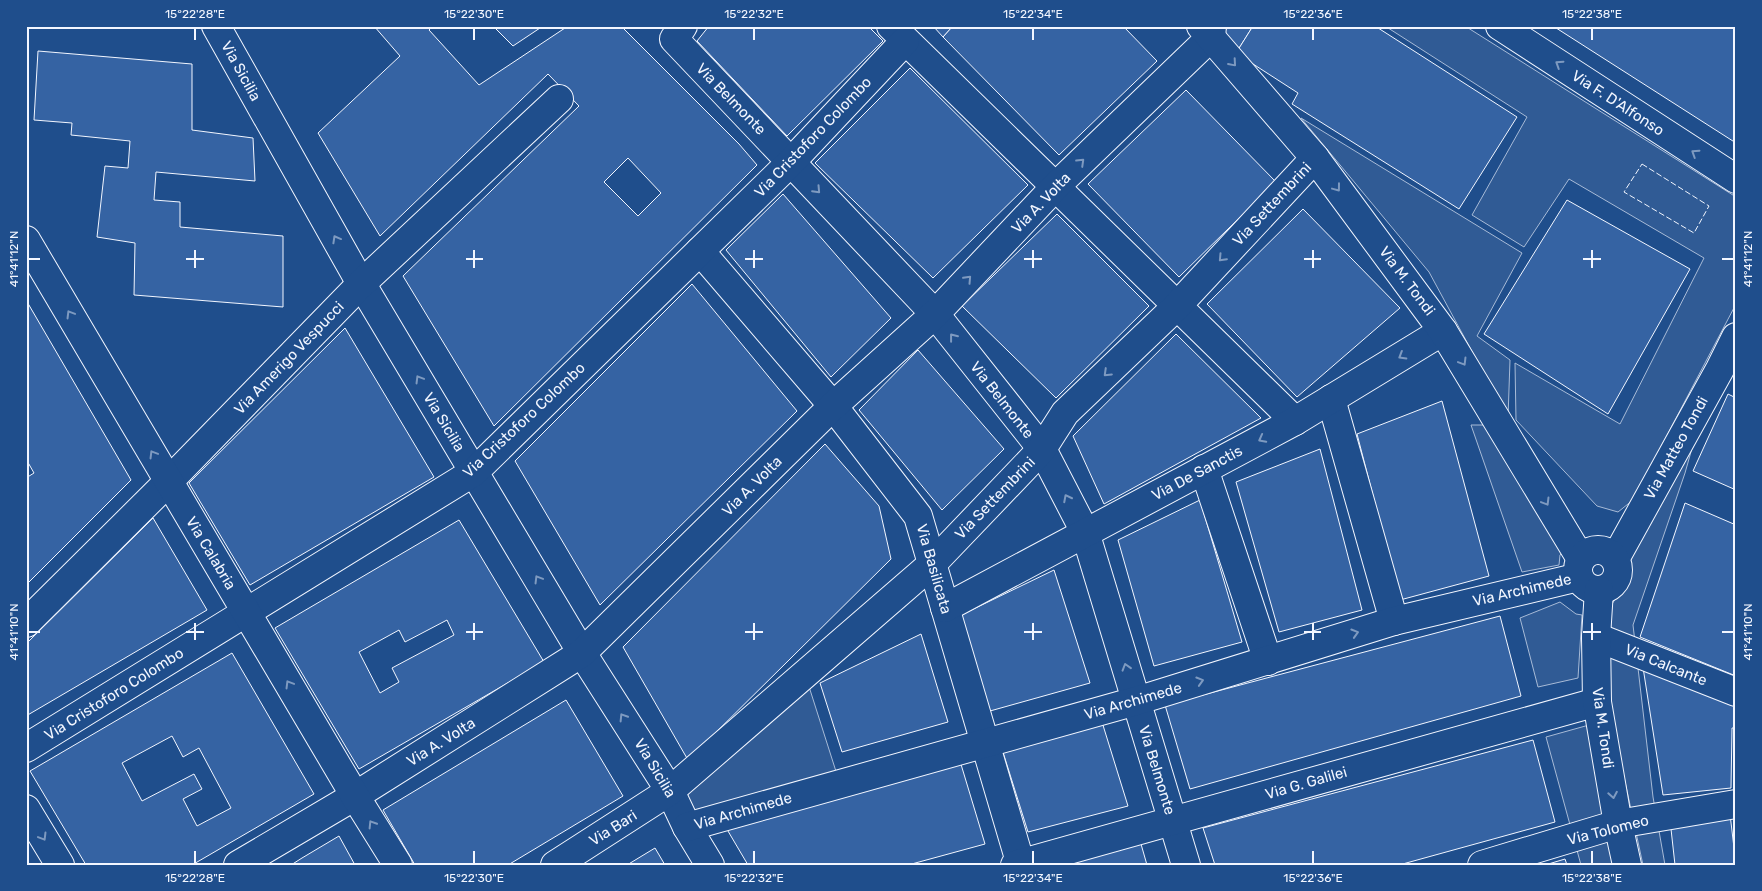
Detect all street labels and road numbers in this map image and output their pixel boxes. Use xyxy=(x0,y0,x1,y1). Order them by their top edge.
street label: Via Sicilia xyxy=(217,38,265,104)
street label: Via Belmonte xyxy=(692,59,770,139)
street label: Via F. D'Alfonso xyxy=(1568,66,1668,140)
street label: Via Cristoforo Colombo xyxy=(751,73,875,201)
street label: Via Settembrini xyxy=(1229,159,1315,249)
street label: Via A. Volta xyxy=(1008,169,1074,237)
street label: Via M. Tondi xyxy=(1375,243,1439,319)
street label: Via Amerigo Vespucci xyxy=(230,298,348,418)
street label: Via Belmonte xyxy=(966,358,1038,442)
street label: Via Cristoforo Colombo xyxy=(459,359,589,481)
street label: Via Sicilia xyxy=(419,389,469,455)
street label: Via Matteo Tondi xyxy=(1640,393,1712,503)
street label: Via De Sanctis xyxy=(1149,441,1246,504)
street label: Via A. Volta xyxy=(718,452,786,520)
street label: Via Settembrini xyxy=(951,453,1039,543)
street label: Via Calabria xyxy=(182,513,240,593)
street label: Via Basilicata xyxy=(913,522,955,616)
street label: Via Archimede xyxy=(1471,570,1573,610)
street label: Via Calcante xyxy=(1622,640,1710,690)
street label: Via Cristoforo Colombo xyxy=(41,644,187,744)
street label: Via Archimede xyxy=(1082,678,1184,724)
street label: Via M. Tondi xyxy=(1588,686,1618,770)
street label: Via A. Volta xyxy=(403,714,479,770)
street label: Via Belmonte xyxy=(1135,723,1179,817)
street label: Via Sicilia xyxy=(630,735,680,801)
street label: Via G. Galilei xyxy=(1263,763,1349,803)
street label: Via Archimede xyxy=(692,788,794,834)
street label: Via Bari xyxy=(586,806,640,850)
street label: Via Tolomeo xyxy=(1565,811,1651,849)

